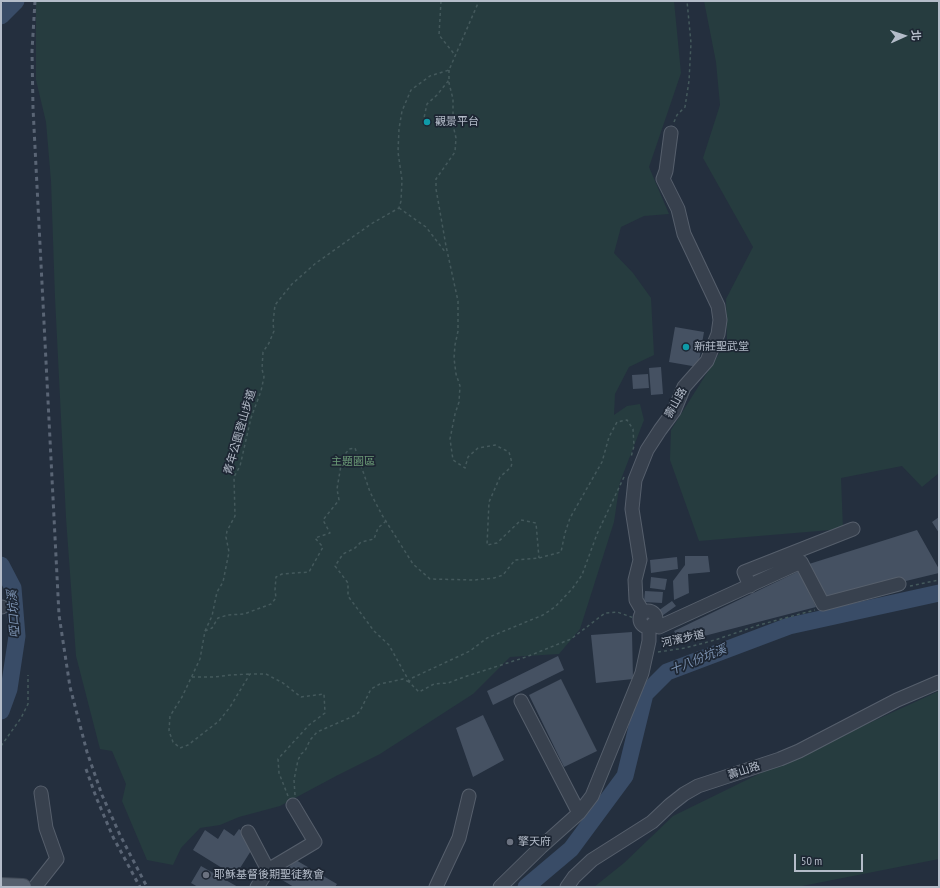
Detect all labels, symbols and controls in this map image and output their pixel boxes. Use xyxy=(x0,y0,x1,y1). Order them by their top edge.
north arrow xyxy=(884,16,924,56)
text: 北 xyxy=(909,30,923,41)
place label: 觀景平台 xyxy=(435,115,479,129)
marker: 觀景平台 xyxy=(422,117,432,127)
place label: 新莊聖武堂 xyxy=(694,340,749,354)
marker: 新莊聖武堂 xyxy=(681,342,691,352)
street label: 壽山路 xyxy=(662,385,690,421)
street label: 青年公園登山步道 xyxy=(222,388,258,476)
park label: 主題園區 xyxy=(331,455,375,469)
water label: 啞口坑溪 xyxy=(5,590,23,638)
street label: 河濱步道 xyxy=(660,628,706,650)
water label: 十八份坑溪 xyxy=(667,642,729,678)
street label: 壽山路 xyxy=(726,760,762,782)
place label: 擎天府 xyxy=(518,835,551,849)
marker: 擎天府 xyxy=(505,837,515,847)
scale bar xyxy=(796,846,865,872)
text: 50 m xyxy=(801,853,822,868)
place label: 耶穌基督後期聖徒教會 xyxy=(214,868,324,882)
marker: 耶穌基督後期聖徒教會 xyxy=(201,870,211,880)

